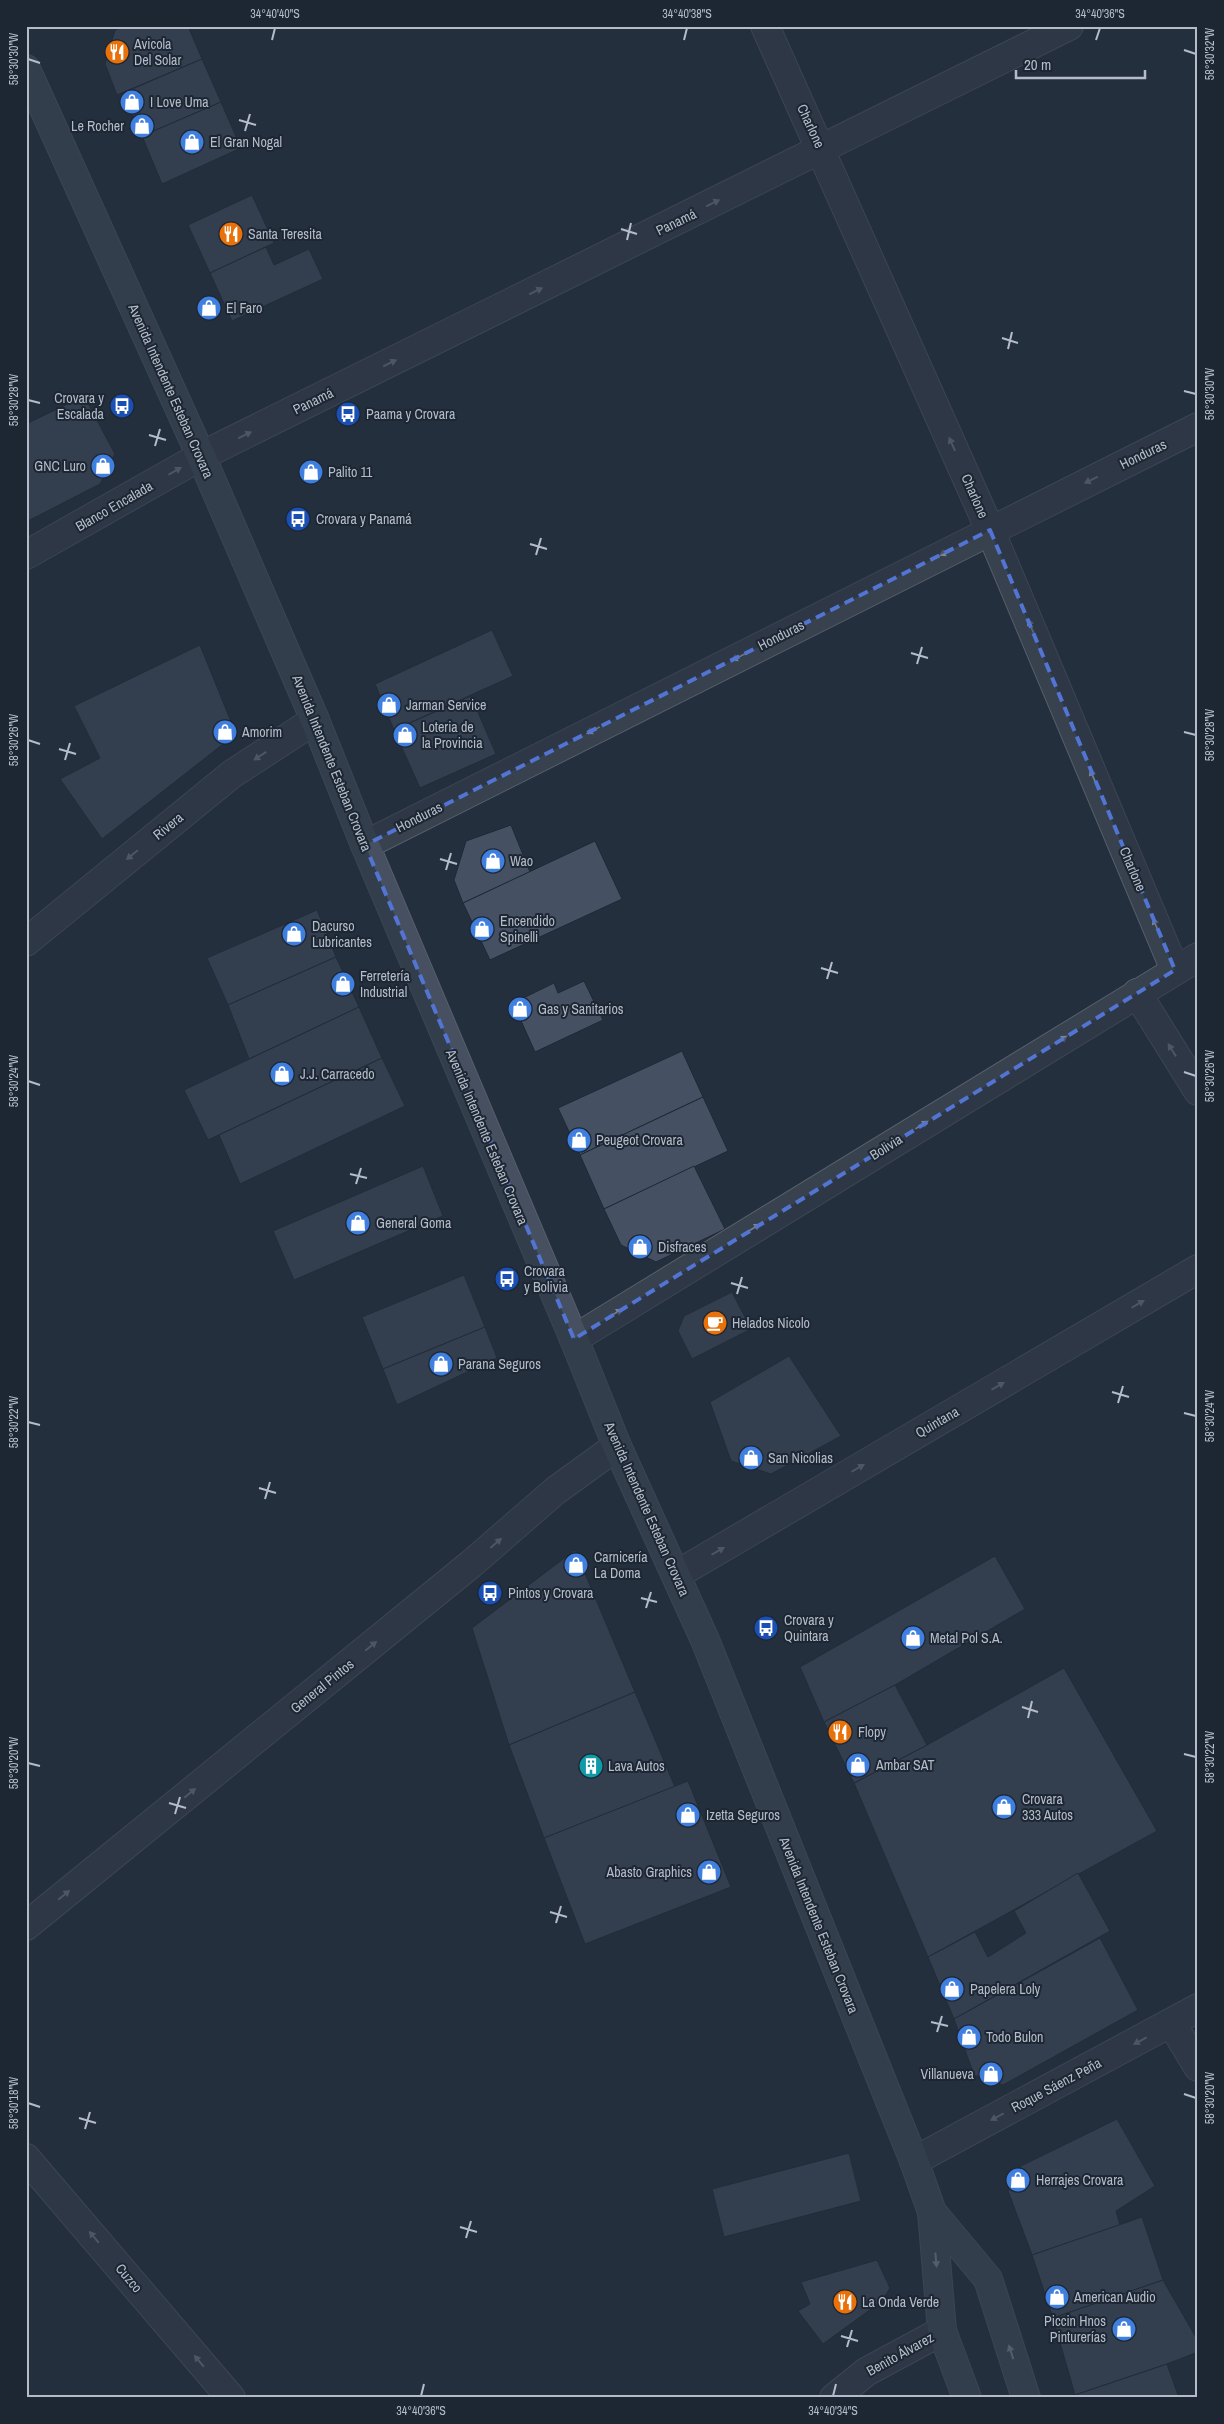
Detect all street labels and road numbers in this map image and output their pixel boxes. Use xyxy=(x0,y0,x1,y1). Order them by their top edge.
street label: Charlone xyxy=(793,101,829,151)
street label: Panamá xyxy=(653,204,700,239)
street label: Avenida Intendente Esteban Crovara xyxy=(124,300,218,481)
street label: Panamá xyxy=(290,383,337,418)
street label: Honduras xyxy=(1117,435,1170,473)
street label: Charlone xyxy=(957,471,993,521)
street label: Blanco Encalada xyxy=(72,476,156,535)
street label: Honduras xyxy=(755,616,807,654)
street label: Avenida Intendente Esteban Crovara xyxy=(288,671,376,854)
street label: Honduras xyxy=(393,798,445,836)
street label: Rivera xyxy=(149,808,187,844)
street label: Charlone xyxy=(1116,844,1150,894)
street label: Avenida Intendente Esteban Crovara xyxy=(441,1046,532,1228)
street label: Bolivia xyxy=(866,1130,906,1164)
street label: Quintana xyxy=(912,1402,962,1442)
street label: Avenida Intendente Esteban Crovara xyxy=(600,1418,694,1599)
street label: General Pintos xyxy=(287,1655,358,1717)
street label: Avenida Intendente Esteban Crovara xyxy=(775,1833,863,2016)
street label: Roque Sáenz Peña xyxy=(1008,2053,1105,2116)
street label: Cuzco xyxy=(112,2260,146,2296)
street label: Benito Álvarez xyxy=(863,2328,937,2380)

